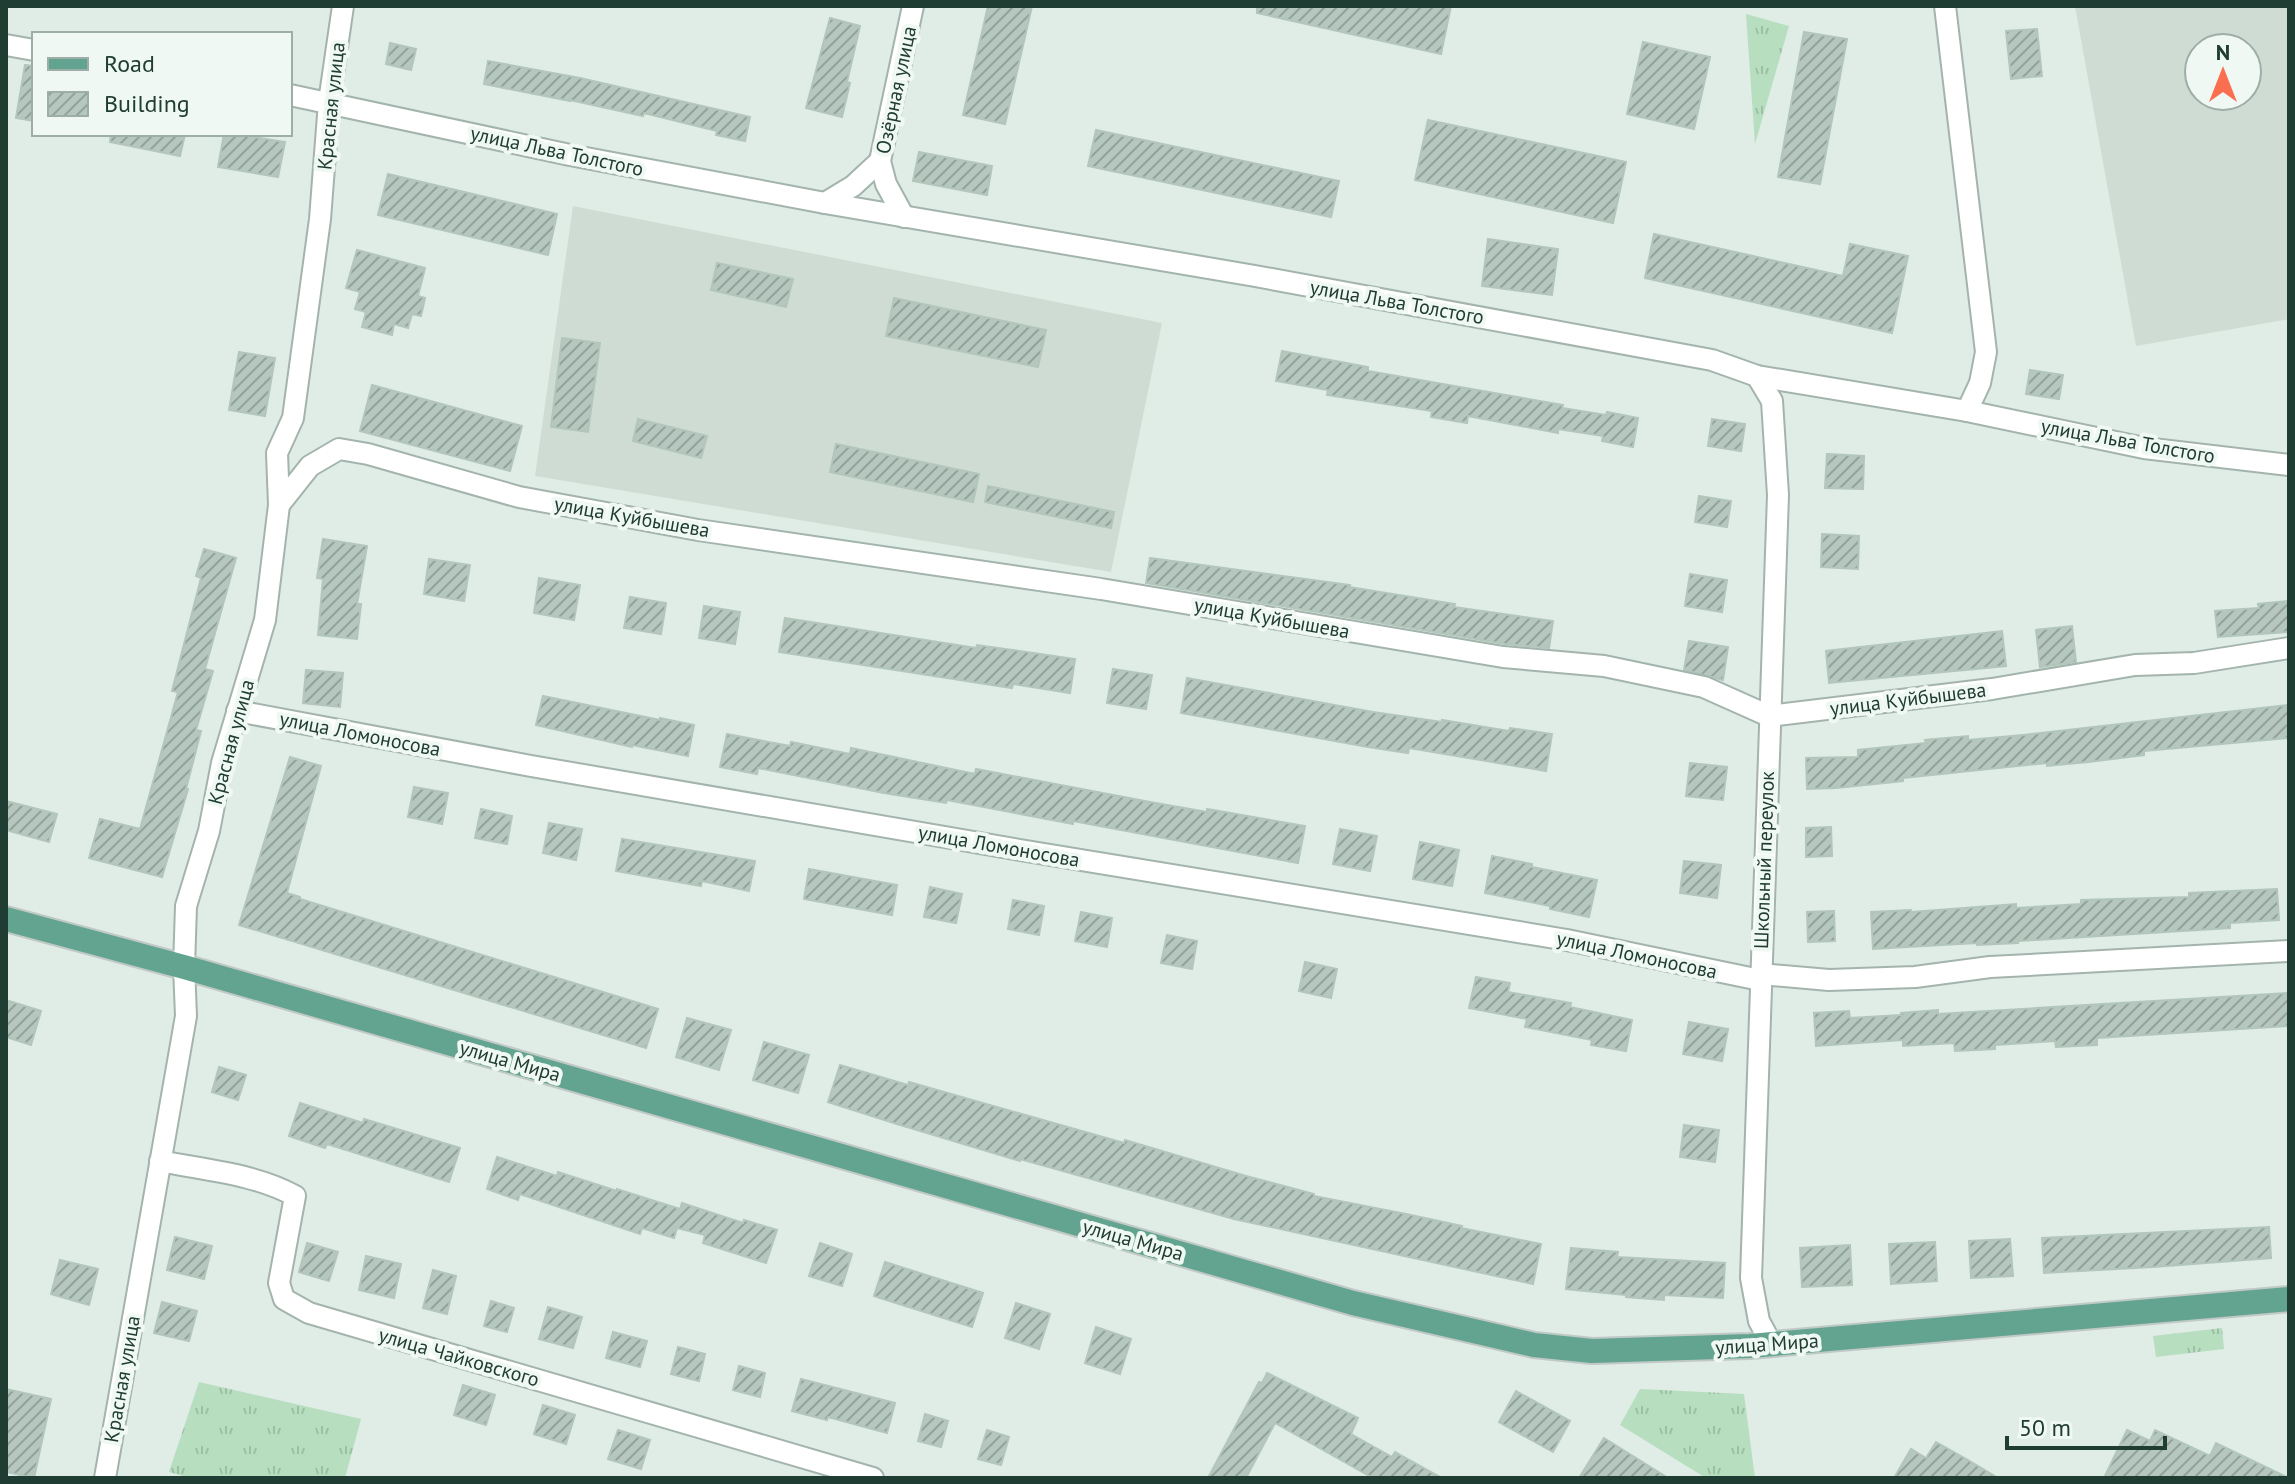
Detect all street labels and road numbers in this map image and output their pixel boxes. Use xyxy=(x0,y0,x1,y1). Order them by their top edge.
street label: Озёрная улица xyxy=(870,24,922,156)
street label: Красная улица xyxy=(311,41,351,171)
street label: улица Льва Толстого xyxy=(468,120,646,182)
street label: улица Льва Толстого xyxy=(1308,274,1486,330)
street label: улица Льва Толстого xyxy=(2039,413,2217,469)
street label: улица Куйбышева xyxy=(552,491,712,543)
street label: улица Куйбышева xyxy=(1192,592,1352,644)
street label: Красная улица xyxy=(202,677,260,807)
street label: улица Куйбышева xyxy=(1828,677,1988,721)
street label: улица Ломоносова xyxy=(277,706,443,762)
street label: Школьный переулок xyxy=(1748,770,1780,949)
street label: улица Ломоносова xyxy=(916,819,1082,873)
street label: улица Ломоносова xyxy=(1554,925,1720,985)
street label: улица Мира xyxy=(457,1034,563,1088)
street label: улица Мира xyxy=(1080,1213,1186,1267)
street label: Красная улица xyxy=(98,1314,146,1444)
street label: улица Чайковского xyxy=(376,1322,542,1392)
street label: улица Мира xyxy=(1714,1327,1820,1361)

